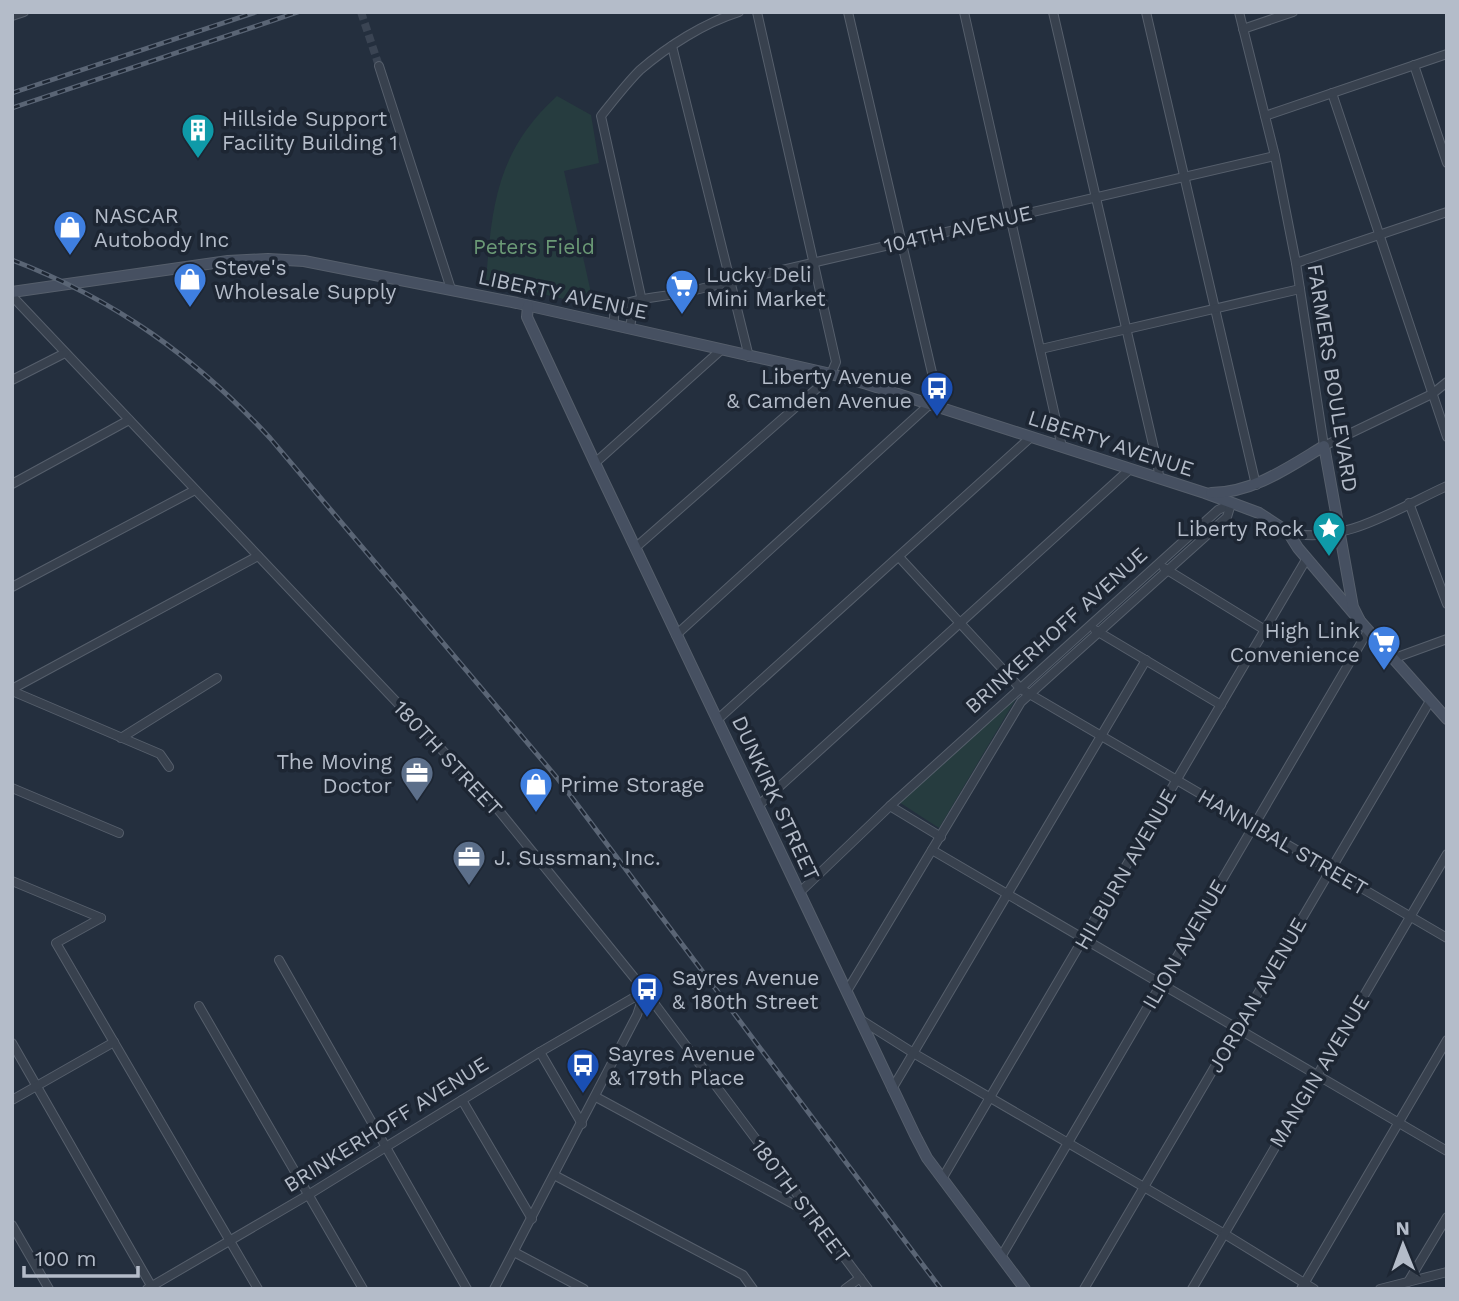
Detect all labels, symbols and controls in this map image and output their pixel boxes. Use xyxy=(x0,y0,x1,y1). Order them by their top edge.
place label: Hillside Support Facility Building 1 xyxy=(222,106,398,155)
building icon: Hillside Support Facility Building 1 xyxy=(179,111,217,160)
street label: 104TH AVENUE xyxy=(881,200,1035,258)
place label: NASCAR Autobody Inc xyxy=(94,203,229,252)
shop icon: NASCAR Autobody Inc xyxy=(51,208,89,257)
park label: Peters Field xyxy=(473,234,595,259)
place label: Steve's Wholesale Supply xyxy=(214,255,397,304)
shop icon: Steve's Wholesale Supply xyxy=(171,260,209,309)
place label: Lucky Deli Mini Market xyxy=(706,262,826,311)
street label: FARMERS BOULEVARD xyxy=(1303,262,1363,494)
street label: LIBERTY AVENUE xyxy=(476,264,650,324)
supermarket icon: Lucky Deli Mini Market xyxy=(663,267,701,316)
place label: Liberty Avenue & Camden Avenue xyxy=(727,364,912,413)
bus stop icon: Liberty Avenue & Camden Avenue xyxy=(918,369,956,418)
street label: LIBERTY AVENUE xyxy=(1025,404,1197,482)
place icon: Liberty Rock xyxy=(1310,509,1348,558)
place label: Liberty Rock xyxy=(1176,516,1304,541)
street label: BRINKERHOFF AVENUE xyxy=(960,542,1152,718)
place label: High Link Convenience xyxy=(1230,618,1360,667)
supermarket icon: High Link Convenience xyxy=(1365,623,1403,672)
street label: 180TH STREET xyxy=(388,695,508,821)
street label: DUNKIRK STREET xyxy=(727,712,825,885)
place label: The Moving Doctor xyxy=(276,749,393,798)
office icon: The Moving Doctor xyxy=(398,754,436,803)
shop icon: Prime Storage xyxy=(517,765,555,814)
place label: Prime Storage xyxy=(560,772,705,797)
street label: HANNIBAL STREET xyxy=(1194,783,1373,901)
street label: HILBURN AVENUE xyxy=(1069,784,1181,954)
office icon: J. Sussman, Inc. xyxy=(450,838,488,887)
place label: J. Sussman, Inc. xyxy=(494,845,661,870)
street label: ILION AVENUE xyxy=(1137,875,1231,1013)
street label: JORDAN AVENUE xyxy=(1202,913,1312,1077)
place label: Sayres Avenue & 180th Street xyxy=(672,965,819,1014)
bus stop icon: Sayres Avenue & 180th Street xyxy=(628,970,666,1019)
street label: MANGIN AVENUE xyxy=(1264,990,1374,1152)
place label: Sayres Avenue & 179th Place xyxy=(608,1041,755,1090)
bus stop icon: Sayres Avenue & 179th Place xyxy=(564,1046,602,1095)
street label: BRINKERHOFF AVENUE xyxy=(279,1051,493,1197)
street label: 180TH STREET xyxy=(746,1134,856,1268)
north arrow xyxy=(1368,1210,1438,1280)
text: N xyxy=(1395,1217,1410,1240)
scale bar xyxy=(24,1234,138,1278)
text: 100 m xyxy=(35,1246,97,1271)

